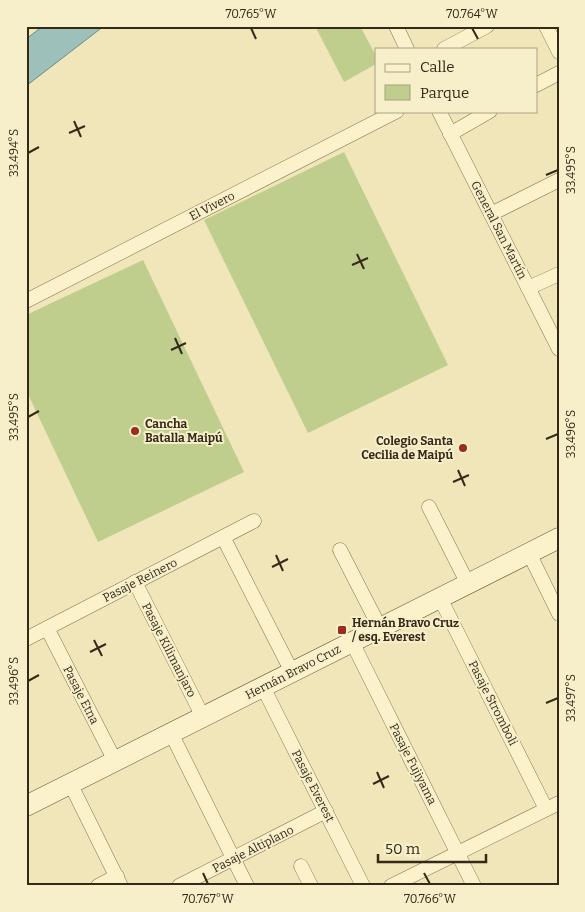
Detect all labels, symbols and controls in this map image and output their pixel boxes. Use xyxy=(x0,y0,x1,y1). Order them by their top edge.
text: 70.765°W xyxy=(225,7,277,21)
text: 70.764°W xyxy=(446,7,499,21)
legend xyxy=(375,48,538,112)
text: Calle xyxy=(420,58,454,76)
text: Parque xyxy=(420,84,469,102)
text: 33.494°S xyxy=(7,129,21,177)
text: 33.495°S xyxy=(564,146,578,194)
street label: General San Martín xyxy=(468,179,530,282)
street label: El Vivero xyxy=(187,189,237,223)
text: 33.495°S xyxy=(7,393,21,441)
text: 33.496°S xyxy=(564,410,578,458)
place label: Cancha Batalla Maipú xyxy=(145,417,223,445)
marker: Cancha Batalla Maipú xyxy=(129,425,141,437)
place label: Colegio Santa Cecilia de Maipú xyxy=(361,434,453,462)
marker: Colegio Santa Cecilia de Maipú xyxy=(457,442,469,454)
street label: Pasaje Reinero xyxy=(100,555,180,605)
street label: Pasaje Kilimanjaro xyxy=(139,600,199,700)
place label: Hernán Bravo Cruz / esq. Everest xyxy=(351,616,459,644)
marker: Hernán Bravo Cruz / esq. Everest xyxy=(336,624,348,636)
street label: Hernán Bravo Cruz xyxy=(243,642,343,702)
text: 33.496°S xyxy=(7,657,21,705)
street label: Pasaje Stromboli xyxy=(466,658,521,748)
street label: Pasaje Etna xyxy=(60,663,102,727)
text: 33.497°S xyxy=(564,674,578,722)
street label: Pasaje Fujiyama xyxy=(386,721,440,807)
street label: Pasaje Everest xyxy=(289,747,338,825)
street label: Pasaje Altiplano xyxy=(210,822,296,875)
scale bar xyxy=(378,832,485,864)
text: 50 m xyxy=(385,840,421,858)
text: 70.767°W xyxy=(182,892,234,906)
text: 70.766°W xyxy=(404,892,457,906)

